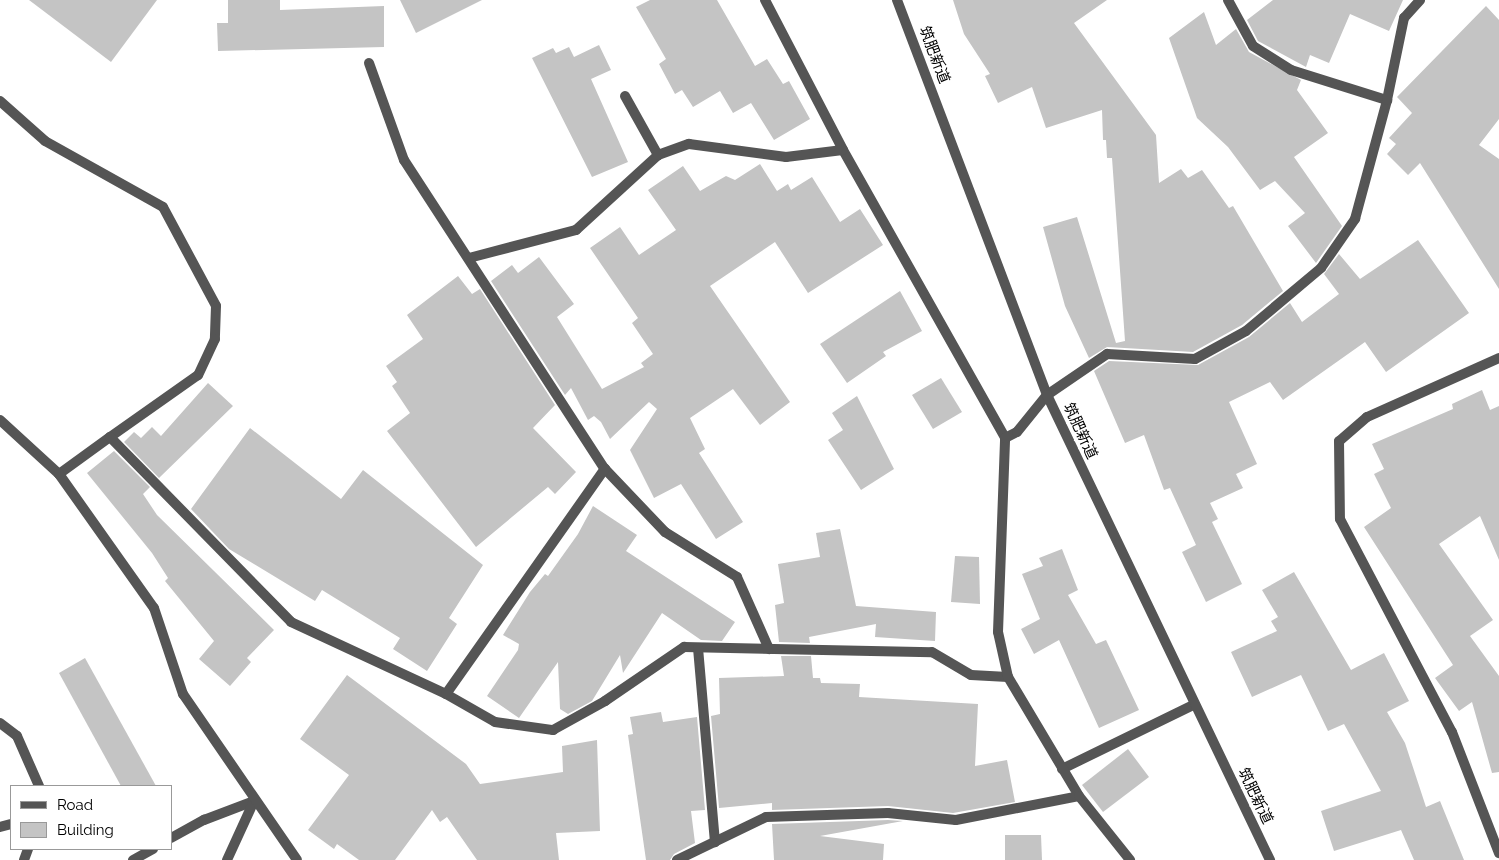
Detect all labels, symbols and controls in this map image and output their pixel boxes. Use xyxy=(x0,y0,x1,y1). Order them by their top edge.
street label: 筑肥新道 xyxy=(915,24,953,86)
street label: 筑肥新道 xyxy=(1059,400,1101,462)
street label: 筑肥新道 xyxy=(1234,765,1276,827)
legend xyxy=(10,785,172,850)
text: Road xyxy=(57,796,93,814)
text: Building xyxy=(57,821,114,839)

